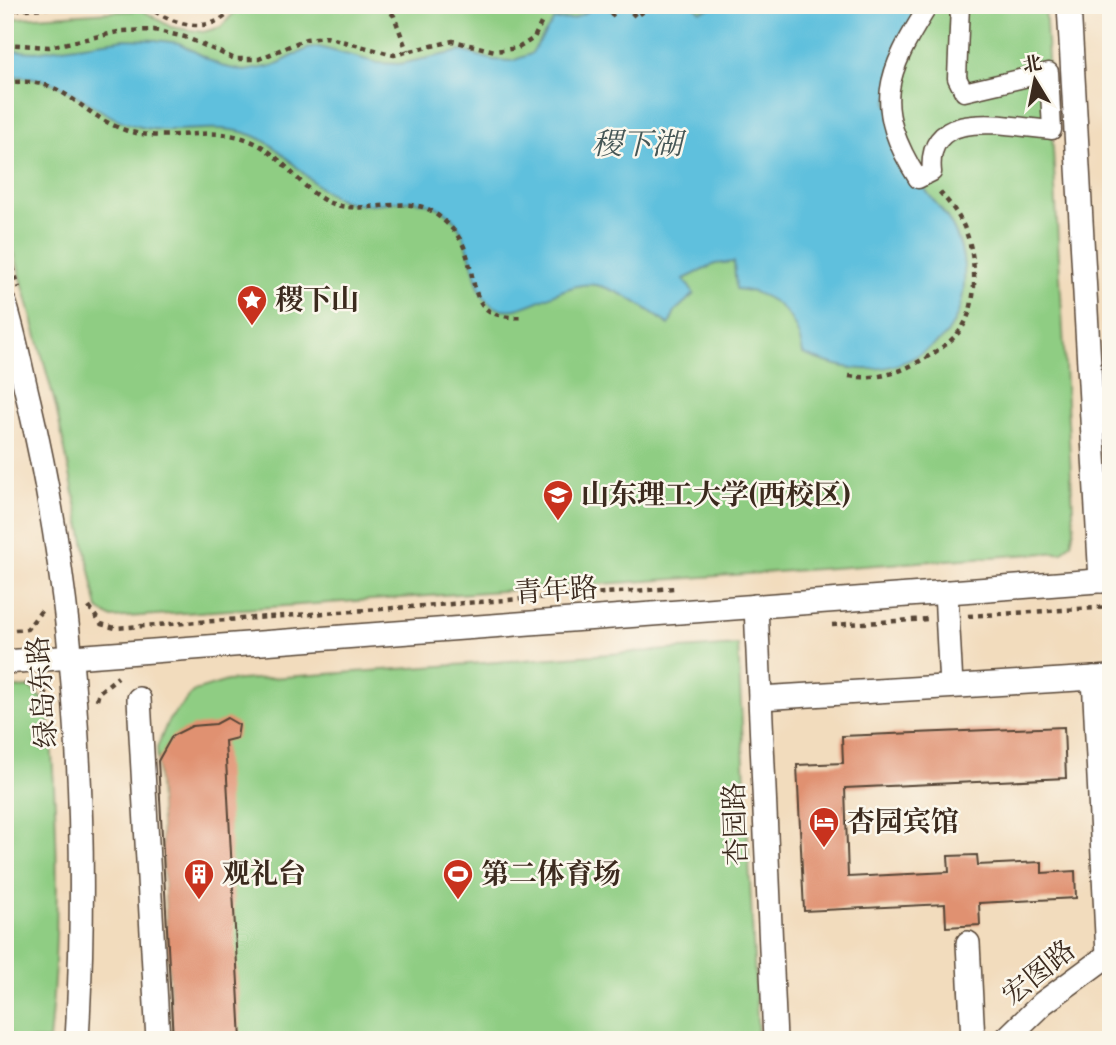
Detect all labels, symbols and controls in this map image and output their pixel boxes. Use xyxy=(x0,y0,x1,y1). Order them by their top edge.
north arrow xyxy=(1000,46,1070,116)
text: 北 xyxy=(1021,51,1044,78)
water label: 稷下湖 xyxy=(592,126,687,164)
place icon: 稷下山 xyxy=(235,283,269,327)
place label: 稷下山 xyxy=(275,283,359,318)
school or university icon: 山东理工大学(西校区) xyxy=(541,478,575,522)
place label: 山东理工大学(西校区) xyxy=(581,478,850,513)
street label: 青年路 xyxy=(513,571,599,611)
street label: 绿岛东路 xyxy=(21,635,65,749)
street label: 杏园路 xyxy=(717,781,755,867)
hotel icon: 杏园宾馆 xyxy=(807,805,841,849)
place label: 杏园宾馆 xyxy=(847,805,959,840)
building icon: 观礼台 xyxy=(182,857,216,901)
place label: 观礼台 xyxy=(222,857,306,892)
sports icon: 第二体育场 xyxy=(441,857,475,901)
place label: 第二体育场 xyxy=(481,857,621,892)
street label: 宏图路 xyxy=(995,933,1083,1013)

